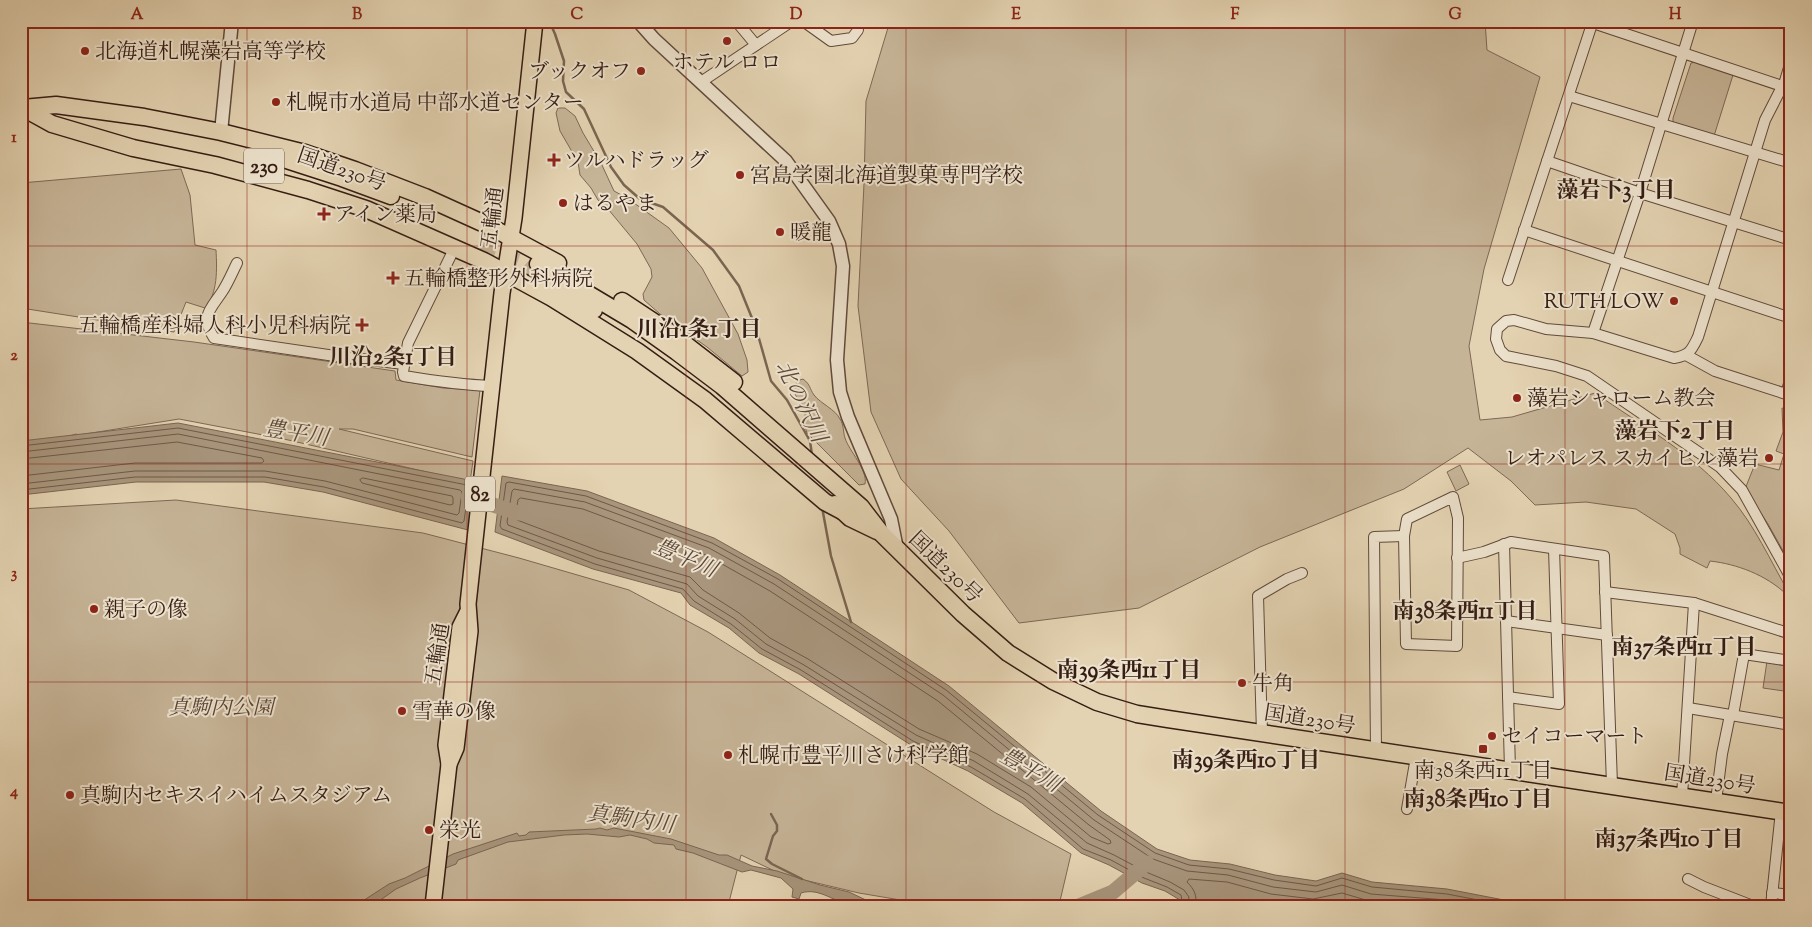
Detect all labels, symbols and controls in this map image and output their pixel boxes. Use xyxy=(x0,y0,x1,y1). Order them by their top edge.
text: A xyxy=(131,4,144,27)
text: B xyxy=(352,4,362,27)
text: C xyxy=(571,4,584,27)
text: D xyxy=(790,4,803,27)
text: E xyxy=(1011,4,1021,27)
text: F xyxy=(1231,4,1240,27)
text: G xyxy=(1448,4,1462,27)
text: H xyxy=(1669,4,1682,27)
marker: ホテル ロロ xyxy=(721,35,733,47)
place label: 北海道札幌藻岩高等学校 xyxy=(95,38,326,68)
marker: 北海道札幌藻岩高等学校 xyxy=(79,45,91,57)
place label: ホテル ロロ xyxy=(673,49,781,79)
place label: ブックオフ xyxy=(528,58,631,88)
marker: ブックオフ xyxy=(635,65,647,77)
place label: 札幌市水道局 中部水道センター xyxy=(286,89,584,119)
marker: 札幌市水道局 中部水道センター xyxy=(270,96,282,108)
text: 1 xyxy=(11,127,17,150)
street label: 国道230号 xyxy=(293,142,390,200)
place label: ツルハドラッグ xyxy=(564,147,709,177)
road number: 230 xyxy=(244,148,284,184)
marker: ツルハドラッグ xyxy=(548,154,560,166)
place label: 宮島学園北海道製菓専門学校 xyxy=(750,162,1023,192)
marker: 宮島学園北海道製菓専門学校 xyxy=(734,169,746,181)
district label: 藻岩下3丁目 xyxy=(1557,176,1675,208)
street label: 五輪通 xyxy=(475,185,513,251)
place label: はるやま xyxy=(573,190,657,220)
marker: はるやま xyxy=(557,197,569,209)
place label: アイン薬局 xyxy=(334,201,437,231)
marker: アイン薬局 xyxy=(318,208,330,220)
place label: 暖龍 xyxy=(790,219,832,249)
marker: 暖龍 xyxy=(774,226,786,238)
place label: 五輪橋整形外科病院 xyxy=(404,265,593,295)
marker: 五輪橋整形外科病院 xyxy=(386,271,400,285)
place label: RUTH LOW xyxy=(1544,288,1664,318)
marker: RUTH LOW xyxy=(1668,295,1680,307)
place label: 五輪橋産科婦人科小児科病院 xyxy=(78,312,351,342)
district label: 川沿1条1丁目 xyxy=(637,315,761,347)
marker: 五輪橋産科婦人科小児科病院 xyxy=(355,318,369,332)
district label: 川沿2条1丁目 xyxy=(329,343,457,375)
text: 2 xyxy=(10,345,18,368)
water label: 北の沢川 xyxy=(766,356,834,451)
place label: 藻岩シャローム教会 xyxy=(1527,385,1716,415)
marker: 藻岩シャローム教会 xyxy=(1511,392,1523,404)
water label: 豊平川 xyxy=(260,414,333,456)
district label: 藻岩下2丁目 xyxy=(1615,417,1735,449)
place label: レオパレス スカイヒル藻岩 xyxy=(1504,445,1759,475)
marker: レオパレス スカイヒル藻岩 xyxy=(1763,452,1775,464)
road number: 82 xyxy=(465,476,495,512)
street label: 国道230号 xyxy=(901,526,988,611)
water label: 豊平川 xyxy=(648,532,723,588)
text: 3 xyxy=(11,563,18,586)
place label: 親子の像 xyxy=(104,596,188,626)
district label: 南38条西11丁目 xyxy=(1393,597,1537,629)
marker: 親子の像 xyxy=(88,603,100,615)
street label: 五輪通 xyxy=(419,621,459,688)
district label: 南37条西11丁目 xyxy=(1612,633,1756,665)
district label: 南39条西11丁目 xyxy=(1057,656,1201,688)
place label: 牛角 xyxy=(1252,670,1294,700)
marker: 牛角 xyxy=(1236,677,1248,689)
park label: 真駒内公園 xyxy=(169,694,276,724)
place label: 雪華の像 xyxy=(412,698,496,728)
street label: 国道230号 xyxy=(1262,699,1358,743)
marker: 雪華の像 xyxy=(396,705,408,717)
place label: セイコーマート xyxy=(1502,723,1648,753)
marker: セイコーマート xyxy=(1486,730,1498,742)
water label: 豊平川 xyxy=(993,741,1068,803)
place label: 札幌市豊平川さけ科学館 xyxy=(738,742,969,772)
marker: 南38条西11丁目 xyxy=(1477,743,1489,755)
district label: 南39条西10丁目 xyxy=(1172,746,1320,778)
marker: 札幌市豊平川さけ科学館 xyxy=(722,749,734,761)
place label: 南38条西11丁目 xyxy=(1414,757,1552,787)
street label: 国道230号 xyxy=(1662,759,1758,803)
text: 4 xyxy=(9,781,18,804)
place label: 真駒内セキスイハイムスタジアム xyxy=(80,782,392,812)
district label: 南38条西10丁目 xyxy=(1404,785,1552,817)
marker: 真駒内セキスイハイムスタジアム xyxy=(64,789,76,801)
water label: 真駒内川 xyxy=(585,799,678,843)
place label: 栄光 xyxy=(439,817,481,847)
marker: 栄光 xyxy=(423,824,435,836)
district label: 南37条西10丁目 xyxy=(1595,825,1743,857)

